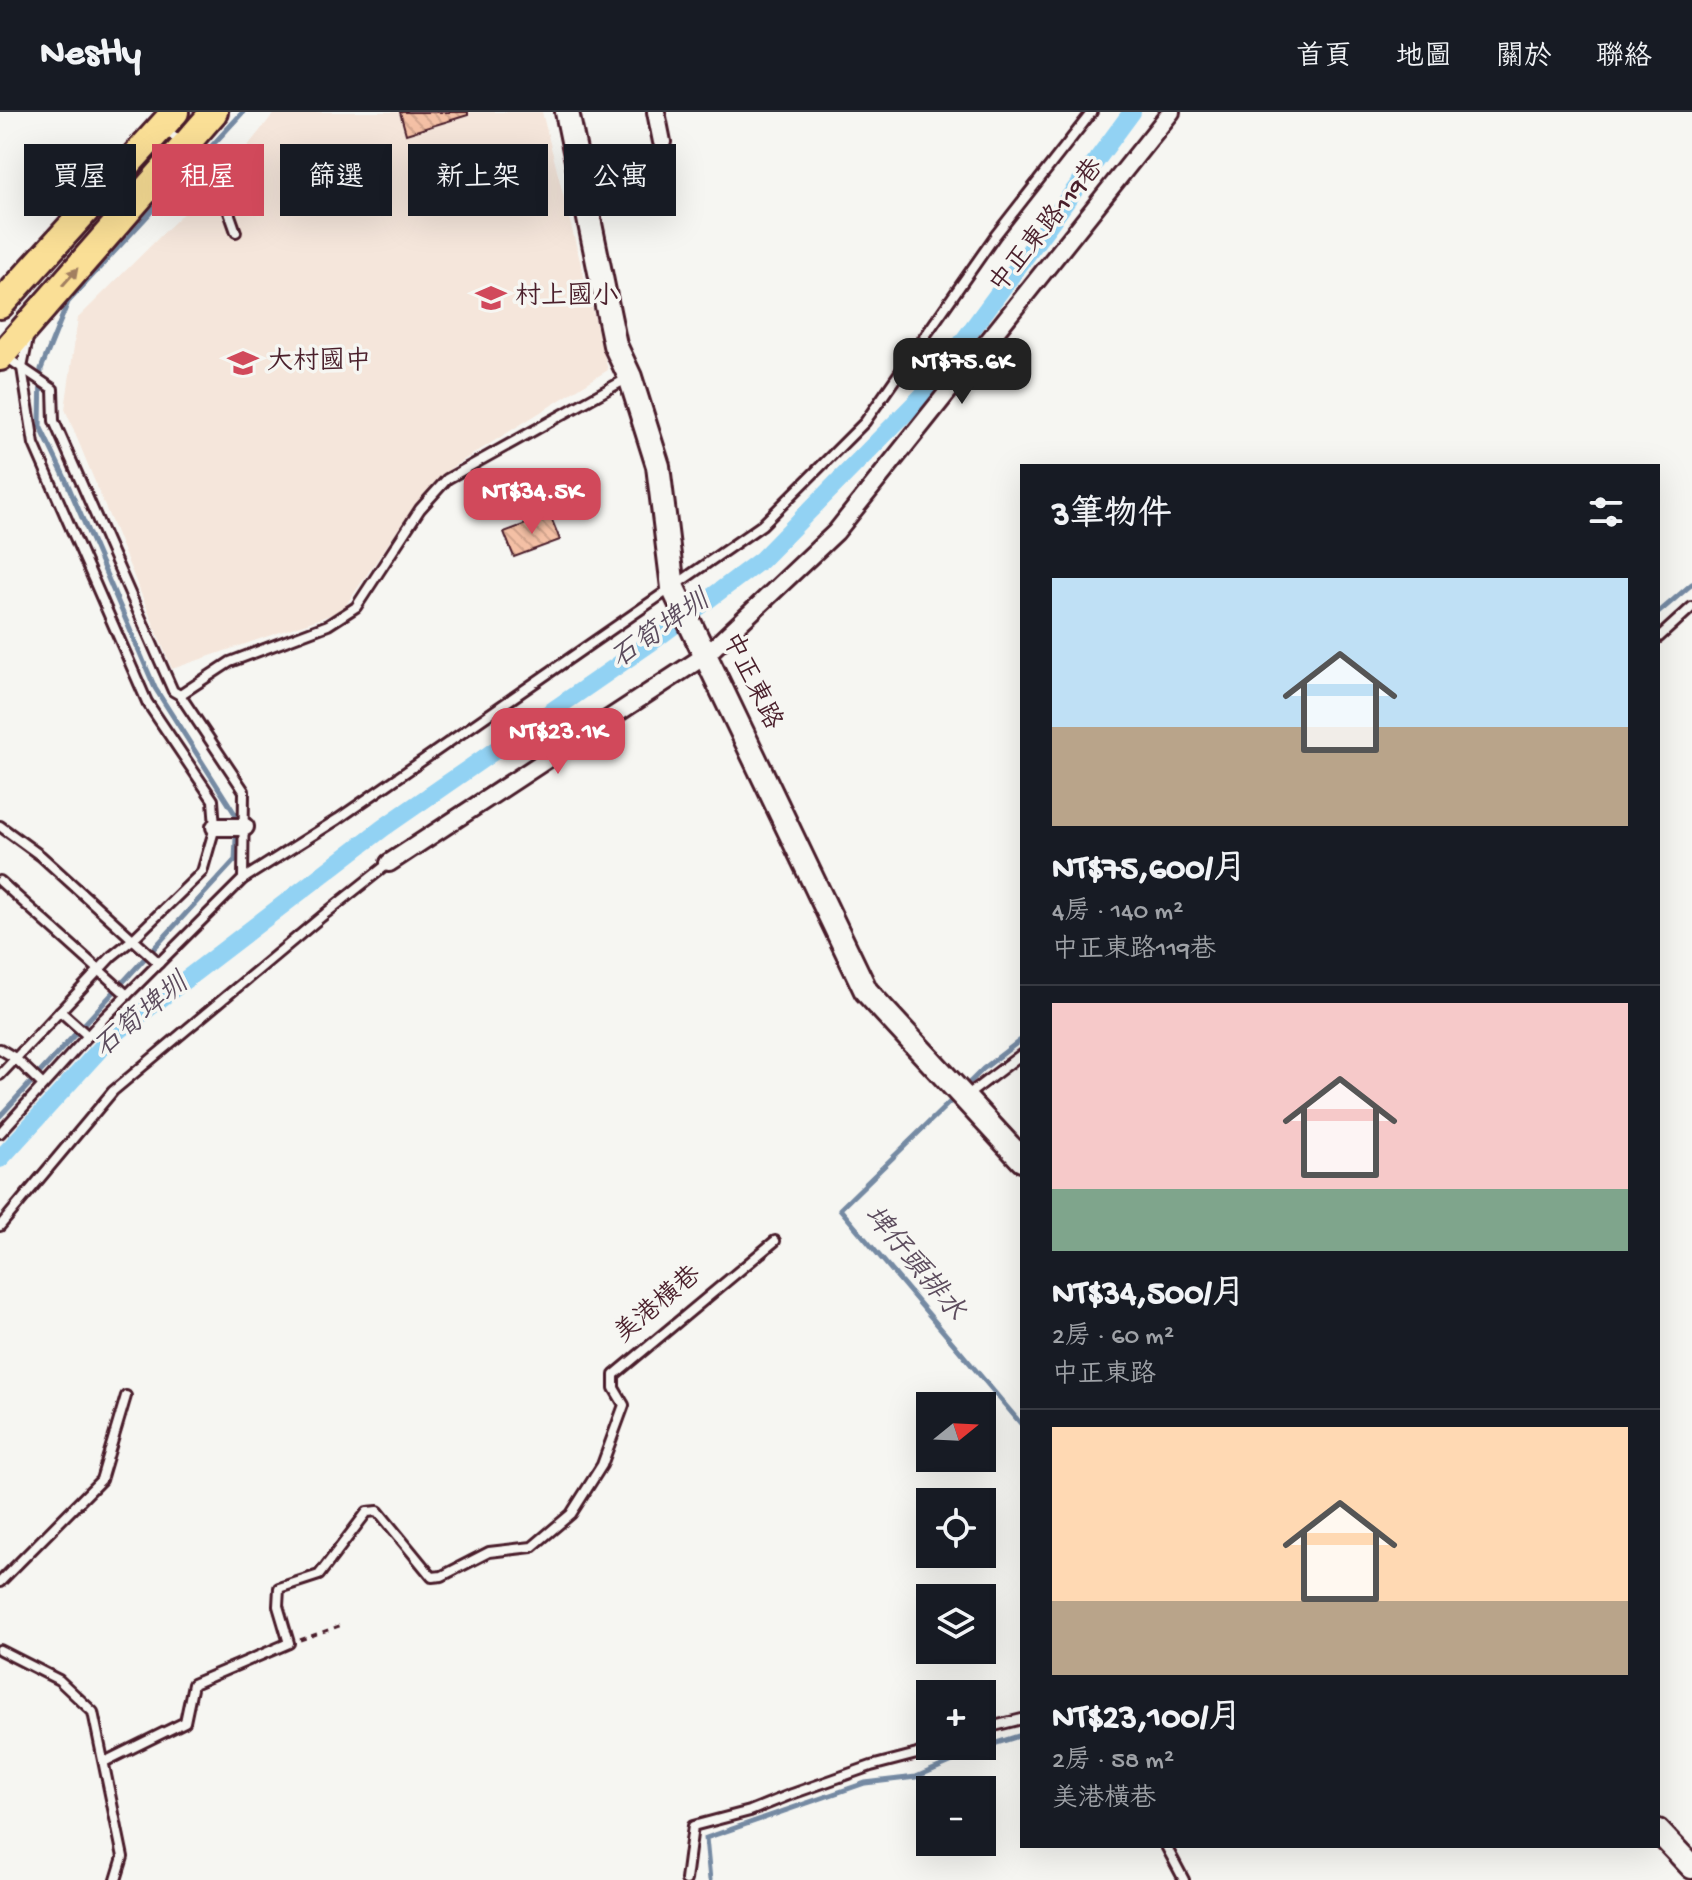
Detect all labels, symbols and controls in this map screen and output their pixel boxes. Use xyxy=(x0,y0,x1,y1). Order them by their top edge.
text: Nestly xyxy=(40,33,141,77)
text: 首頁 xyxy=(1296,42,1352,75)
text: 地圖 xyxy=(1396,42,1452,75)
text: 關於 xyxy=(1496,42,1552,75)
text: 聯絡 xyxy=(1596,42,1652,75)
chip: 買屋 xyxy=(24,144,136,216)
chip: 租屋 xyxy=(152,144,264,216)
chip: 篩選 xyxy=(280,144,392,216)
chip: 新上架 xyxy=(408,144,548,216)
chip: 公寓 xyxy=(564,144,676,216)
street label: 中正東路119巷 xyxy=(983,152,1112,300)
one-way arrow xyxy=(60,267,78,286)
school or university icon: 村上國小 xyxy=(474,281,508,315)
place label: 村上國小 xyxy=(515,282,619,314)
pin: NT$75.6K xyxy=(879,338,1045,406)
school or university icon: 大村國中 xyxy=(226,346,260,380)
place label: 大村國中 xyxy=(267,346,371,379)
text: NT$75.6K xyxy=(911,348,1013,379)
pin: NT$34.5K xyxy=(449,468,615,536)
text: NT$34.5K xyxy=(482,478,582,509)
icon: filters xyxy=(1584,490,1628,534)
text: 3筆物件 xyxy=(1052,497,1172,537)
water label: 石筍埤圳 xyxy=(605,583,719,677)
street label: 中正東路 xyxy=(713,628,789,736)
icon: home xyxy=(1268,630,1412,774)
pin: NT$23.1K xyxy=(475,708,641,776)
text: NT$23.1K xyxy=(509,718,607,749)
text: NT$75,600/月 xyxy=(1052,851,1247,891)
text: 4房 · 140 m² xyxy=(1052,898,1183,929)
text: 中正東路119巷 xyxy=(1052,936,1216,967)
water label: 石筍埤圳 xyxy=(88,966,198,1066)
icon: home xyxy=(1268,1055,1412,1199)
water label: 埤仔頭排水 xyxy=(855,1199,972,1329)
street label: 美港橫巷 xyxy=(608,1259,709,1351)
text: NT$34,500/月 xyxy=(1052,1276,1246,1316)
text: 2房 · 60 m² xyxy=(1052,1323,1174,1354)
text: 中正東路 xyxy=(1052,1361,1156,1392)
north arrow xyxy=(916,1392,996,1472)
map controls xyxy=(916,1392,996,1856)
icon: home xyxy=(1268,1479,1412,1623)
button: locate xyxy=(916,1488,996,1568)
button: layers xyxy=(916,1584,996,1664)
button: + xyxy=(916,1680,996,1760)
text: NT$23,100/月 xyxy=(1052,1700,1242,1740)
text: 2房 · 58 m² xyxy=(1052,1747,1174,1778)
button: − xyxy=(916,1776,996,1856)
text: 美港橫巷 xyxy=(1052,1785,1156,1816)

